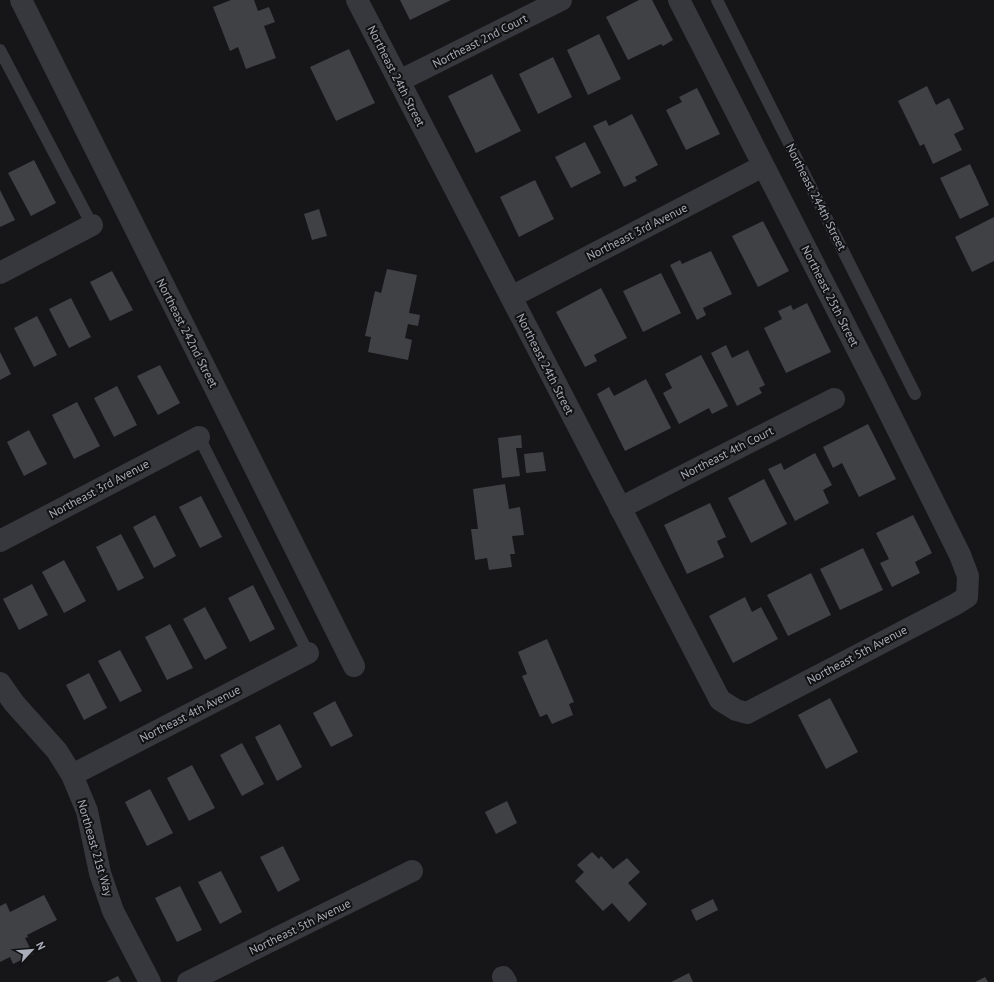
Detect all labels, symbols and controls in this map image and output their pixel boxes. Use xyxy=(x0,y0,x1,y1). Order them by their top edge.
street label: Northeast 2nd Court xyxy=(430,10,530,71)
street label: Northeast 24th Street xyxy=(364,23,428,129)
street label: Northeast 244th Street xyxy=(783,141,850,253)
street label: Northeast 3rd Avenue xyxy=(584,200,690,264)
street label: Northeast 25th Street xyxy=(798,243,862,349)
street label: Northeast 242nd Street xyxy=(153,276,221,390)
street label: Northeast 24th Street xyxy=(513,311,577,417)
street label: Northeast 4th Court xyxy=(678,423,776,482)
street label: Northeast 3rd Avenue xyxy=(46,456,151,521)
street label: Northeast 5th Avenue xyxy=(804,622,909,687)
street label: Northeast 4th Avenue xyxy=(137,682,243,746)
street label: Northeast 21st Way xyxy=(74,798,117,898)
street label: Northeast 5th Avenue xyxy=(246,895,353,958)
north arrow xyxy=(12,930,52,970)
text: N xyxy=(33,939,49,952)

